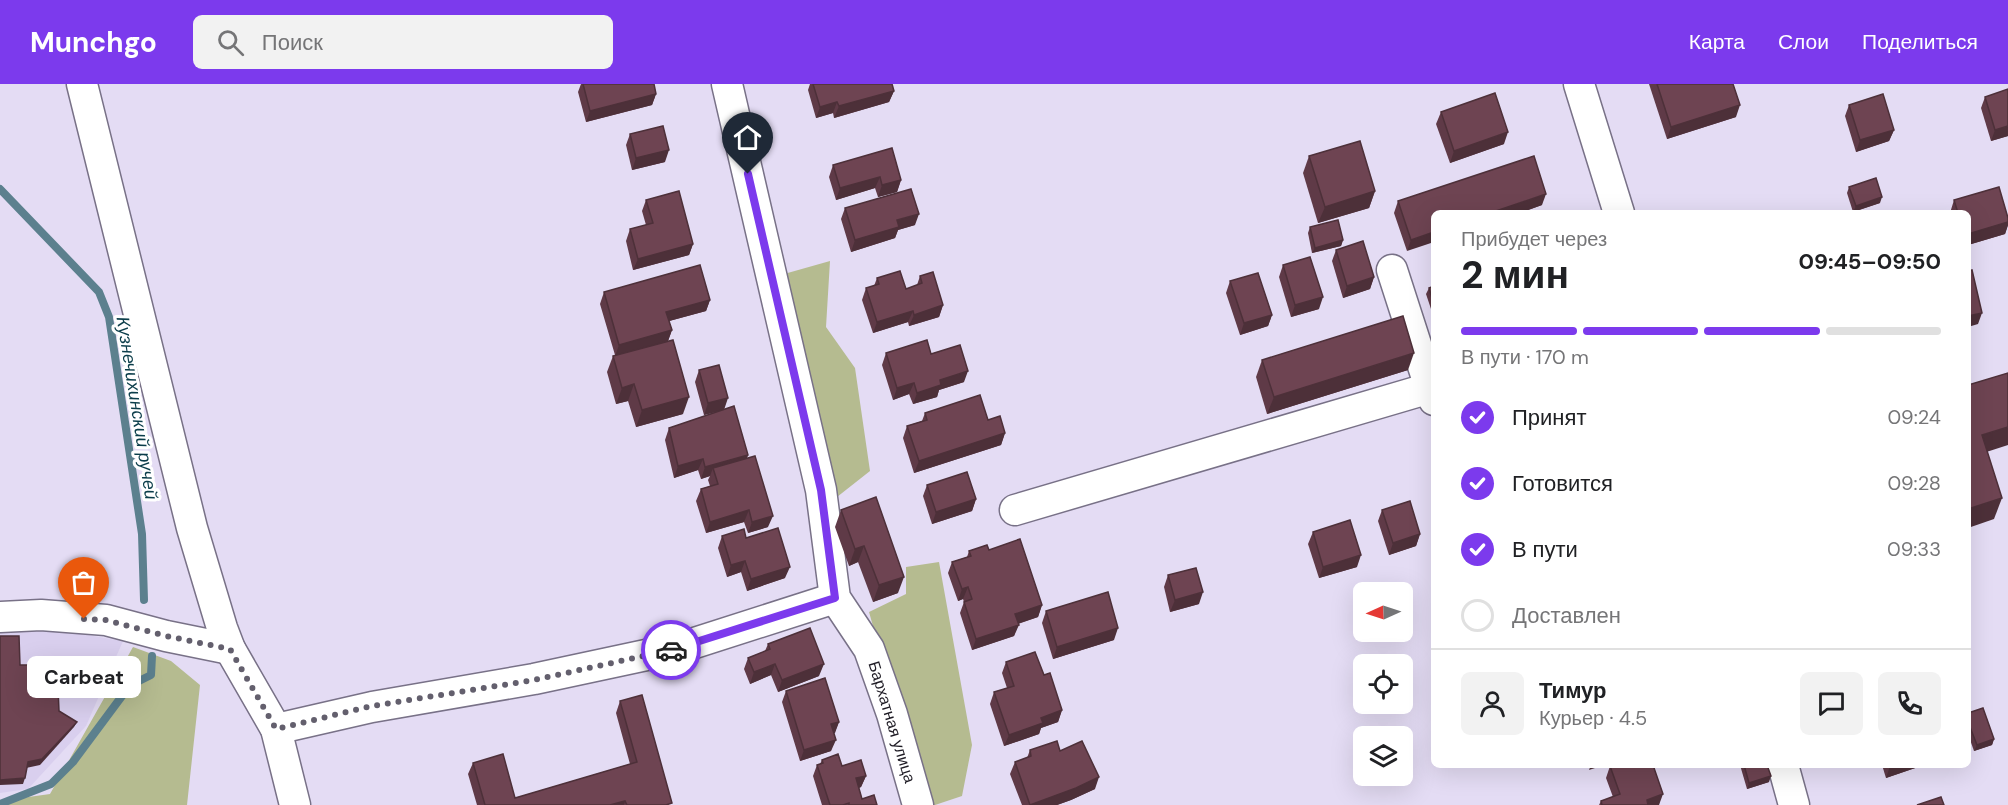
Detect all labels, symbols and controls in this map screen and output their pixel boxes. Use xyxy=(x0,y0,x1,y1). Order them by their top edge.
search box xyxy=(193,15,613,69)
text: Munchgo xyxy=(30,24,157,61)
icon: search xyxy=(214,26,247,59)
text: Поиск xyxy=(262,28,323,57)
text: Карта xyxy=(1689,28,1745,56)
text: Слои xyxy=(1778,28,1829,56)
text: Поделиться xyxy=(1862,28,1978,56)
pin xyxy=(722,112,773,174)
icon: home xyxy=(731,121,764,154)
text: Прибудет через xyxy=(1461,226,1607,252)
text: 09:45–09:50 xyxy=(1798,247,1941,276)
text: 2 мин xyxy=(1461,249,1569,300)
water label: Кузнечихинский ручей xyxy=(111,315,163,501)
text: В пути · 170 m xyxy=(1461,344,1589,370)
icon: check xyxy=(1461,401,1494,434)
text: Принят xyxy=(1512,403,1586,432)
text: 09:24 xyxy=(1887,404,1941,430)
icon: check xyxy=(1461,467,1494,500)
text: Готовится xyxy=(1512,469,1613,498)
text: 09:28 xyxy=(1887,470,1941,496)
icon: check xyxy=(1461,533,1494,566)
text: В пути xyxy=(1512,535,1578,564)
text: 09:33 xyxy=(1887,536,1941,562)
pin xyxy=(58,557,109,619)
icon: bag xyxy=(67,566,100,599)
north arrow xyxy=(1353,582,1413,642)
map controls xyxy=(1353,582,1413,786)
text: Доставлен xyxy=(1512,601,1621,630)
courier xyxy=(641,620,701,680)
icon: car xyxy=(655,634,688,667)
button: locate xyxy=(1353,654,1413,714)
callout: Carbeat xyxy=(27,655,141,697)
street label: Бархатная улица xyxy=(863,658,921,786)
text: Carbeat xyxy=(44,664,124,690)
button: person xyxy=(1461,672,1524,735)
button: chat xyxy=(1800,672,1863,735)
button: phone xyxy=(1878,672,1941,735)
text: Тимур xyxy=(1539,676,1607,705)
text: Курьер · 4.5 xyxy=(1539,705,1647,731)
button: layers xyxy=(1353,726,1413,786)

